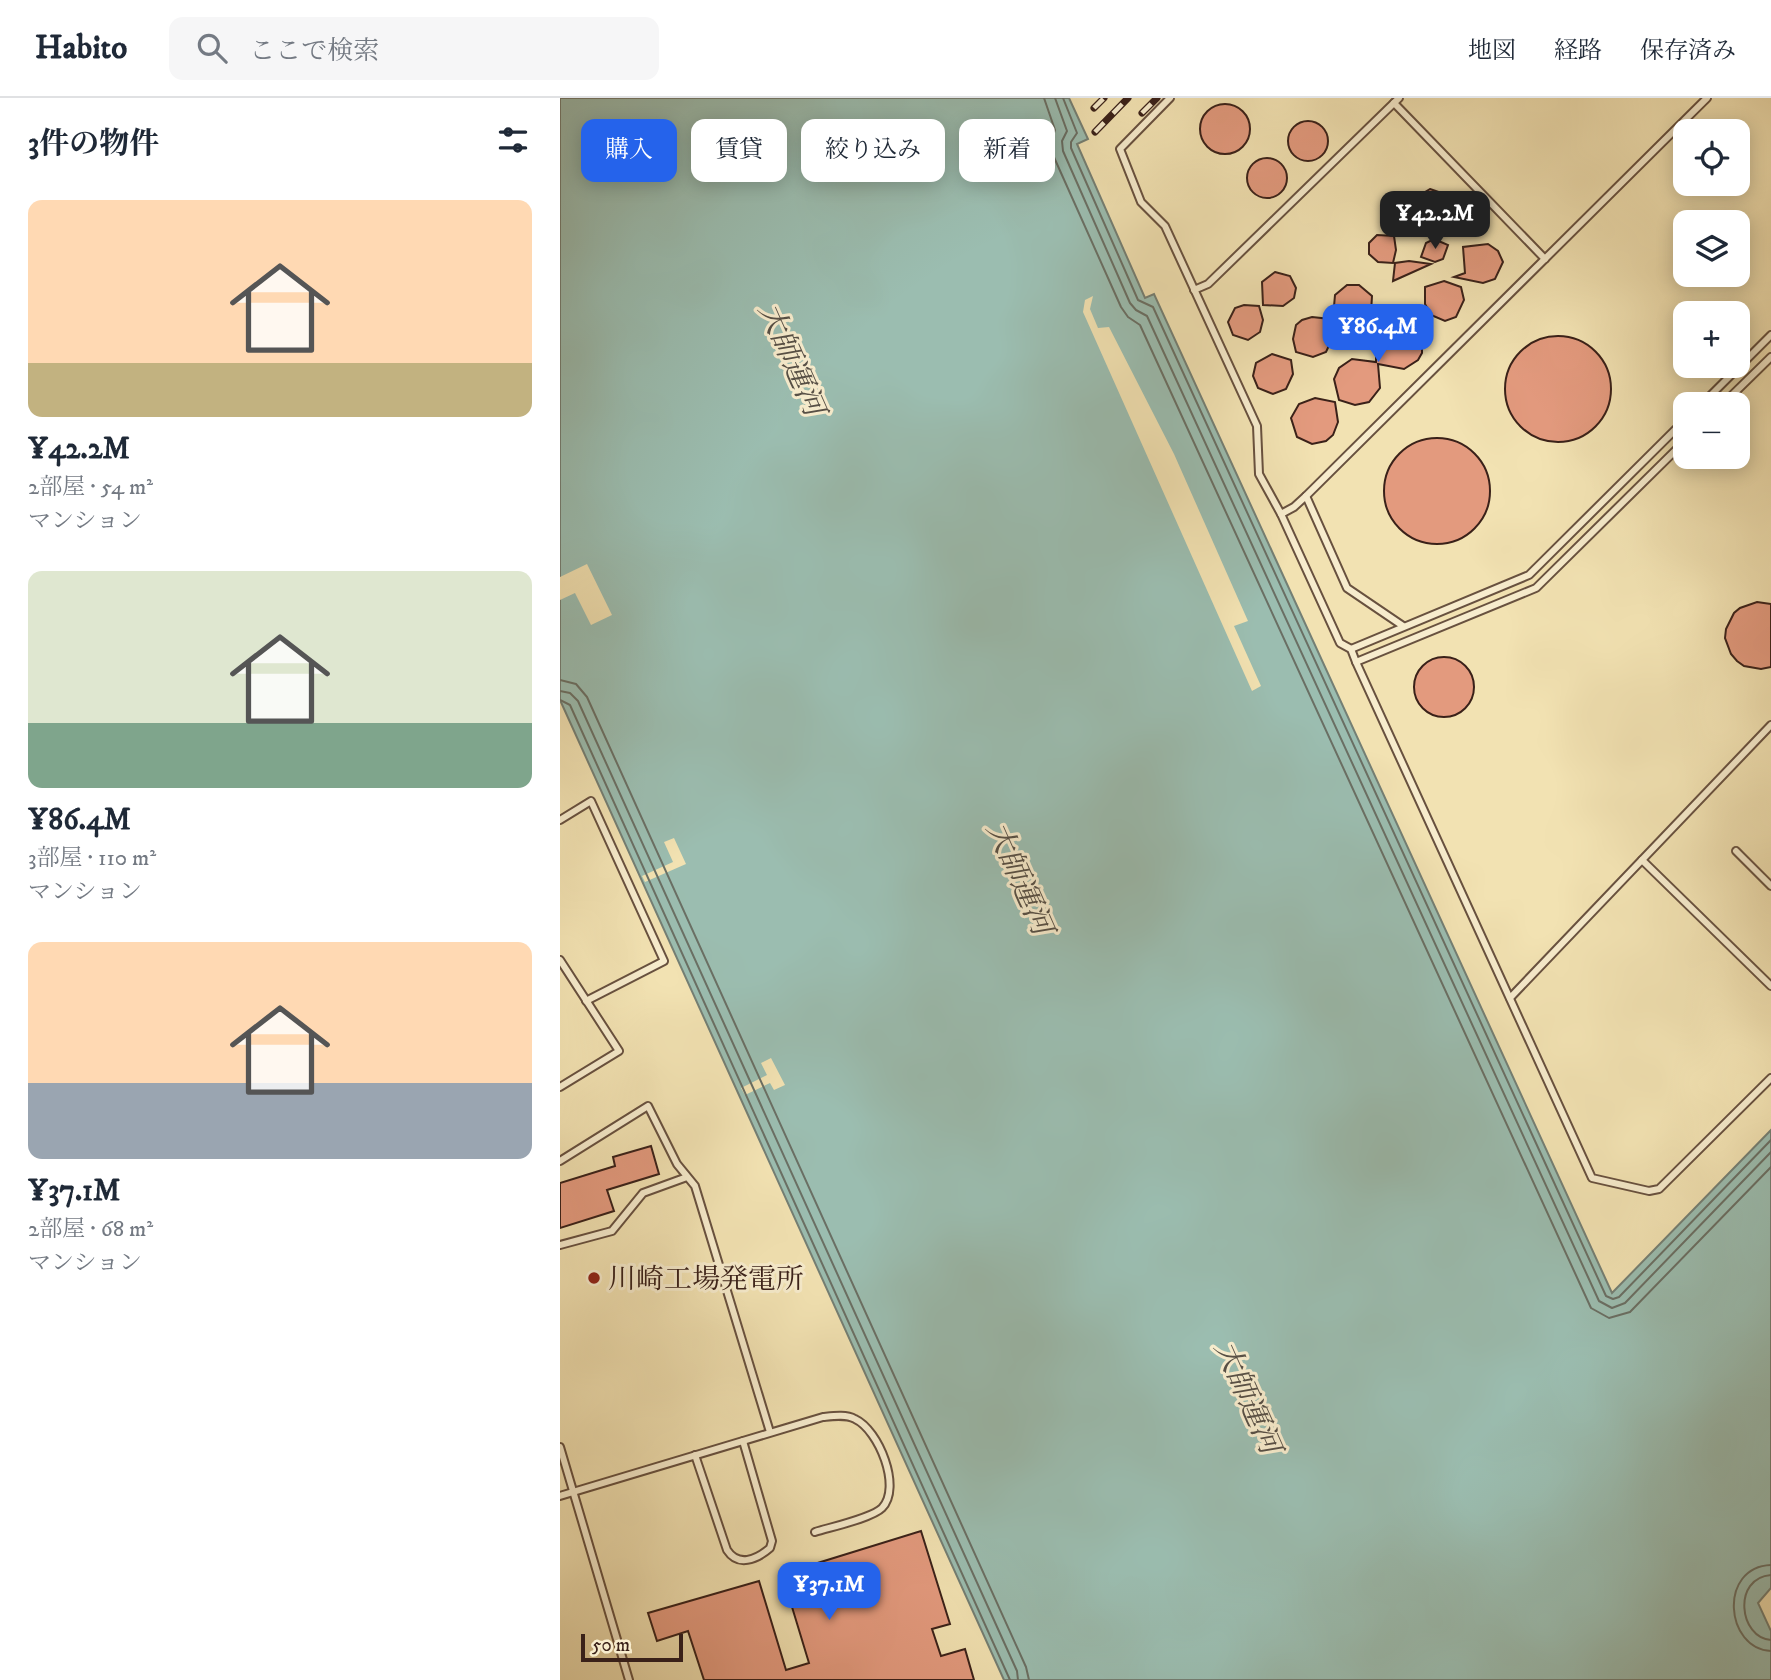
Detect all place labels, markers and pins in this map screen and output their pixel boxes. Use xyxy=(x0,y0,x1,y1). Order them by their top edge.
pin: ¥42.2M xyxy=(1378,192,1492,251)
pin: ¥86.4M xyxy=(1321,304,1435,364)
place label: 川崎工場発電所 xyxy=(608,1262,804,1297)
marker: 川崎工場発電所 xyxy=(586,1270,602,1286)
pin: ¥37.1M xyxy=(772,1562,886,1622)

